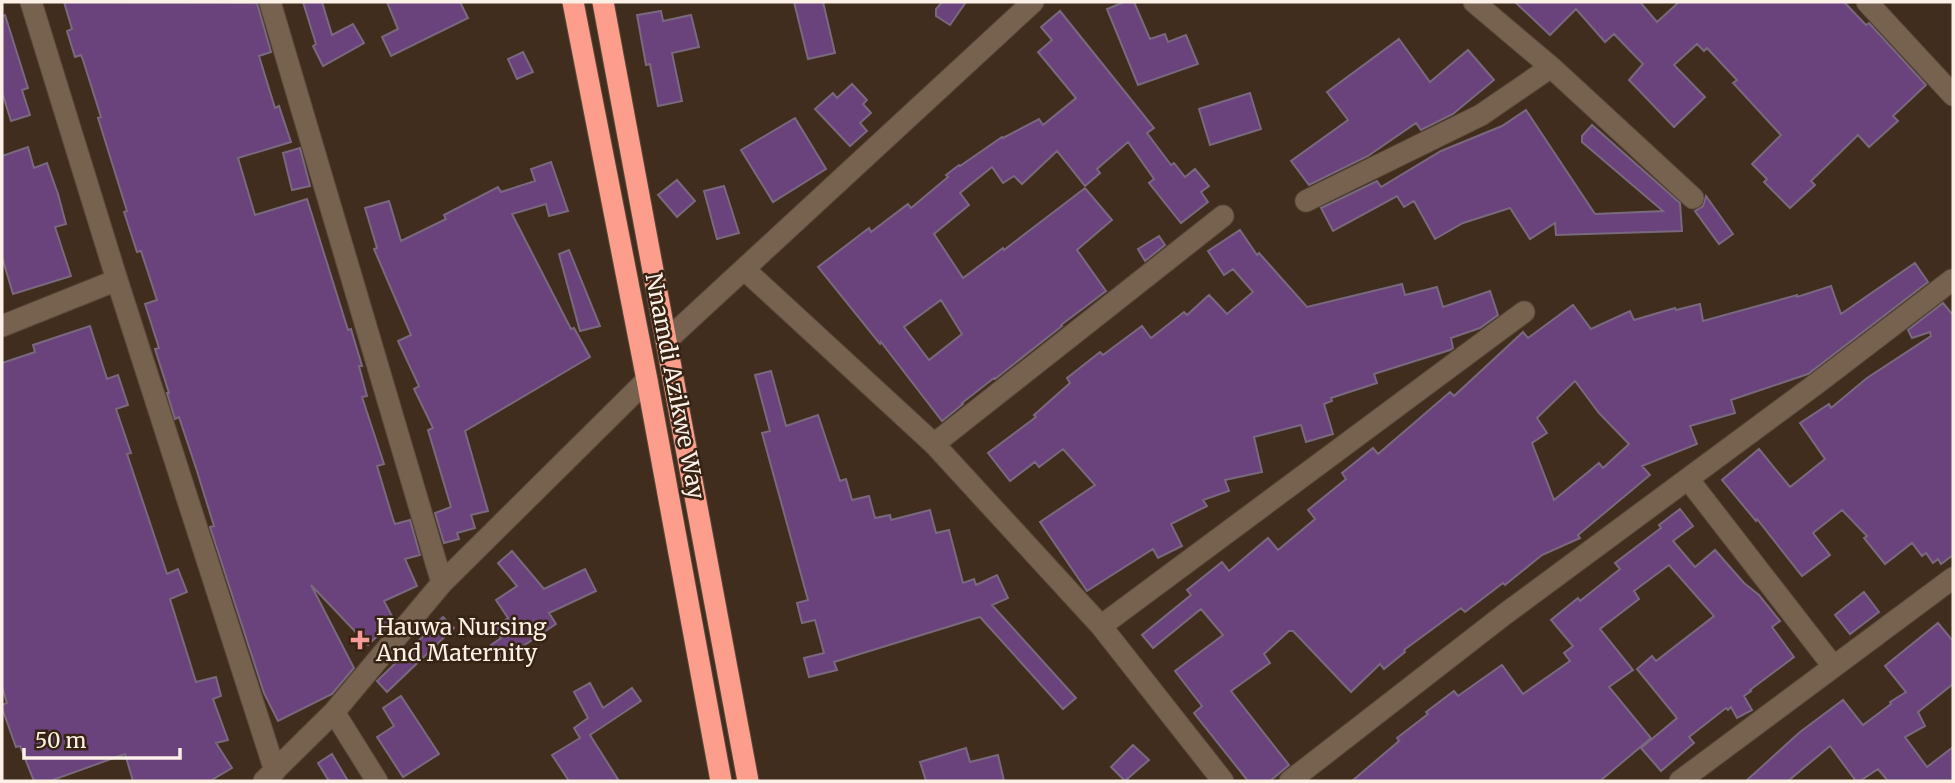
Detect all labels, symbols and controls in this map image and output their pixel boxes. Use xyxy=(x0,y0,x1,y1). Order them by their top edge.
street label: Nnamdi Azikwe Way xyxy=(639,270,712,502)
place label: Hauwa Nursing And Maternity xyxy=(375,612,547,667)
marker: Hauwa Nursing And Maternity xyxy=(350,630,370,650)
scale bar xyxy=(24,716,180,760)
text: 50 m xyxy=(35,727,86,754)

